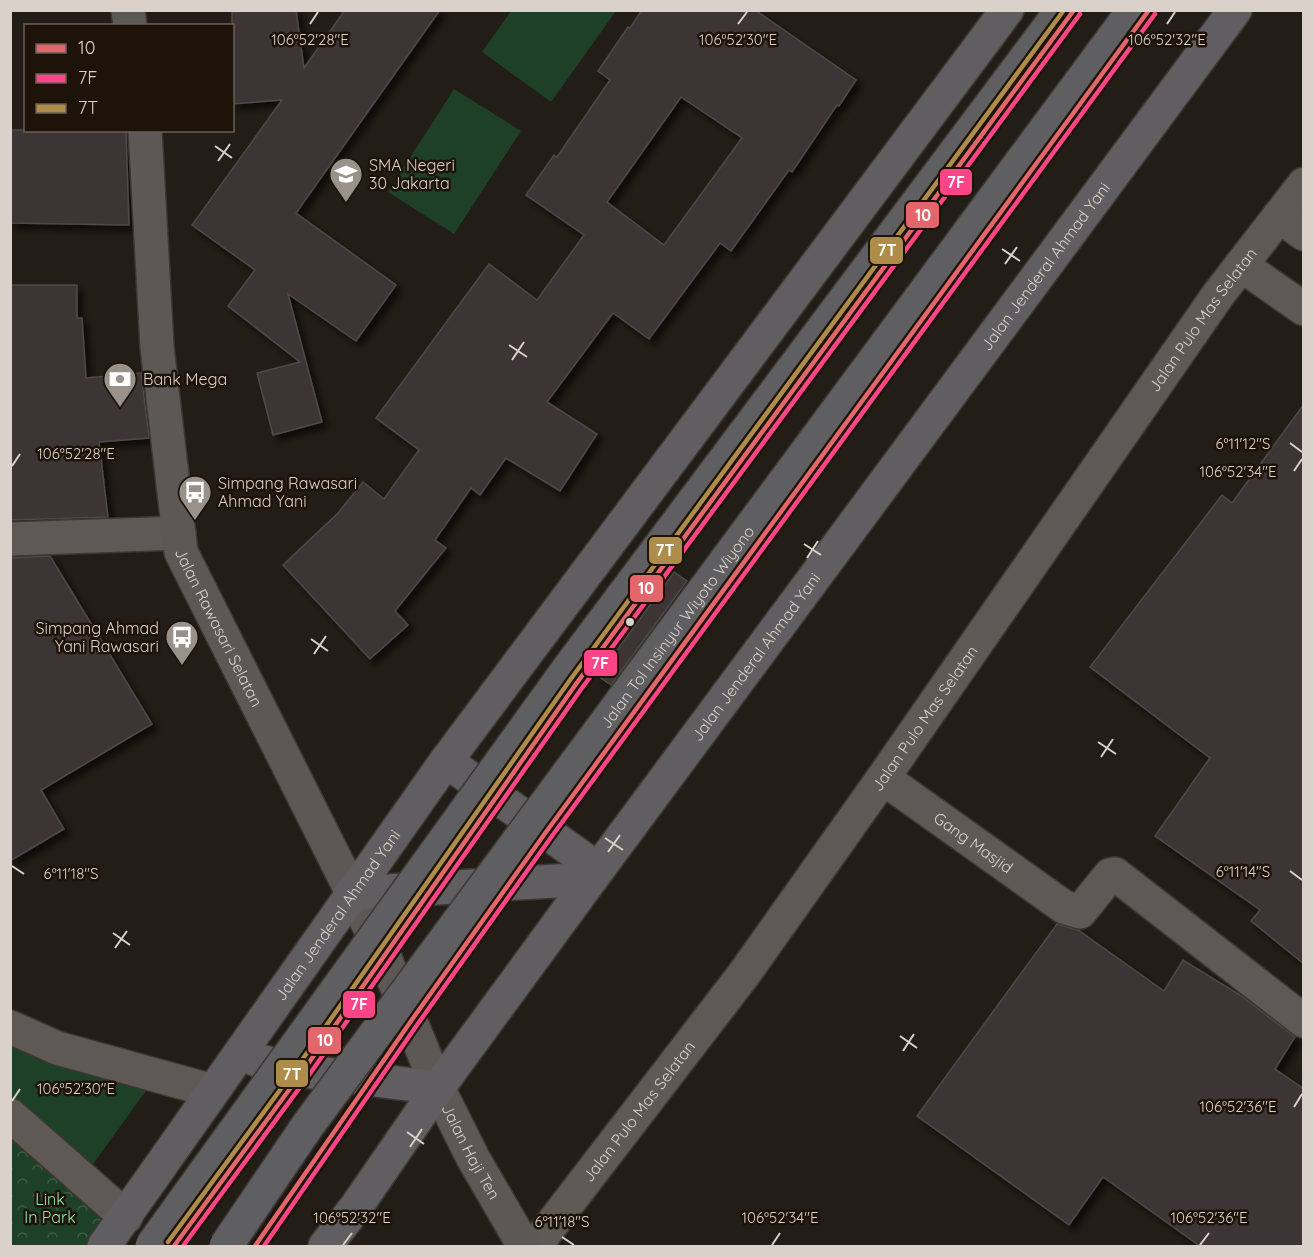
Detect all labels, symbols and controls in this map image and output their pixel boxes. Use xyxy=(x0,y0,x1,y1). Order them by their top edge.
legend xyxy=(24,24,234,132)
text: 106°52'28"E xyxy=(271,30,349,49)
text: 106°52'30"E xyxy=(699,30,777,49)
text: 106°52'32"E xyxy=(1128,30,1206,49)
text: 10 xyxy=(78,36,95,59)
text: 7F xyxy=(78,66,97,89)
text: 7T xyxy=(78,96,98,119)
place label: SMA Negeri 30 Jakarta xyxy=(369,155,455,193)
school or university icon: SMA Negeri 30 Jakarta xyxy=(328,156,364,203)
line badge: 7F xyxy=(939,168,973,196)
text: 7F xyxy=(947,172,965,192)
street label: Jalan Jenderal Ahmad Yani xyxy=(976,178,1114,354)
line badge: 10 xyxy=(905,201,940,229)
text: 10 xyxy=(915,205,931,225)
line badge: 7T xyxy=(869,236,904,265)
text: 7T xyxy=(878,240,896,260)
street label: Jalan Pulo Mas Selatan xyxy=(1144,244,1261,396)
bank icon: Bank Mega xyxy=(102,361,138,408)
place label: Bank Mega xyxy=(143,369,227,389)
text: 6°11'12"S xyxy=(1215,434,1271,453)
text: 106°52'28"E xyxy=(37,444,115,463)
text: 106°52'34"E xyxy=(1200,462,1276,481)
place label: Simpang Rawasari Ahmad Yani xyxy=(218,473,357,511)
bus stop icon: Simpang Rawasari Ahmad Yani xyxy=(177,474,213,521)
street label: Jalan Tol Insinyur Wiyoto Wiyono xyxy=(595,522,759,732)
line badge: 7T xyxy=(648,536,683,565)
text: 7T xyxy=(656,540,674,560)
street label: Jalan Rawasari Selatan xyxy=(171,545,267,710)
street label: Jalan Jenderal Ahmad Yani xyxy=(687,569,825,745)
line badge: 10 xyxy=(629,574,664,603)
text: 10 xyxy=(638,578,654,598)
unlabelled marker xyxy=(624,616,636,628)
place label: Simpang Ahmad Yani Rawasari xyxy=(36,618,159,656)
bus stop icon: Simpang Ahmad Yani Rawasari xyxy=(164,619,200,666)
street label: Jalan Pulo Mas Selatan xyxy=(867,642,982,795)
line badge: 7F xyxy=(583,649,618,677)
text: 7F xyxy=(591,653,609,673)
street label: Gang Masjid xyxy=(930,807,1017,877)
street label: Jalan Jenderal Ahmad Yani xyxy=(270,826,404,1004)
text: 6°11'14"S xyxy=(1216,862,1270,881)
text: 6°11'18"S xyxy=(44,864,98,883)
line badge: 7F xyxy=(342,990,376,1019)
text: 7F xyxy=(350,994,368,1014)
line badge: 10 xyxy=(307,1026,342,1055)
text: 10 xyxy=(317,1030,333,1050)
street label: Jalan Pulo Mas Selatan xyxy=(578,1037,699,1186)
line badge: 7T xyxy=(275,1059,309,1088)
text: 7T xyxy=(283,1064,301,1084)
text: 106°52'30"E xyxy=(37,1079,115,1098)
text: 106°52'36"E xyxy=(1199,1097,1277,1116)
street label: Jalan Haji Ten xyxy=(437,1100,505,1203)
park label: Link In Park xyxy=(24,1189,76,1227)
text: 106°52'32"E xyxy=(313,1208,391,1227)
text: 106°52'34"E xyxy=(742,1208,818,1227)
text: 106°52'36"E xyxy=(1170,1208,1248,1227)
text: 6°11'18"S xyxy=(535,1212,589,1231)

